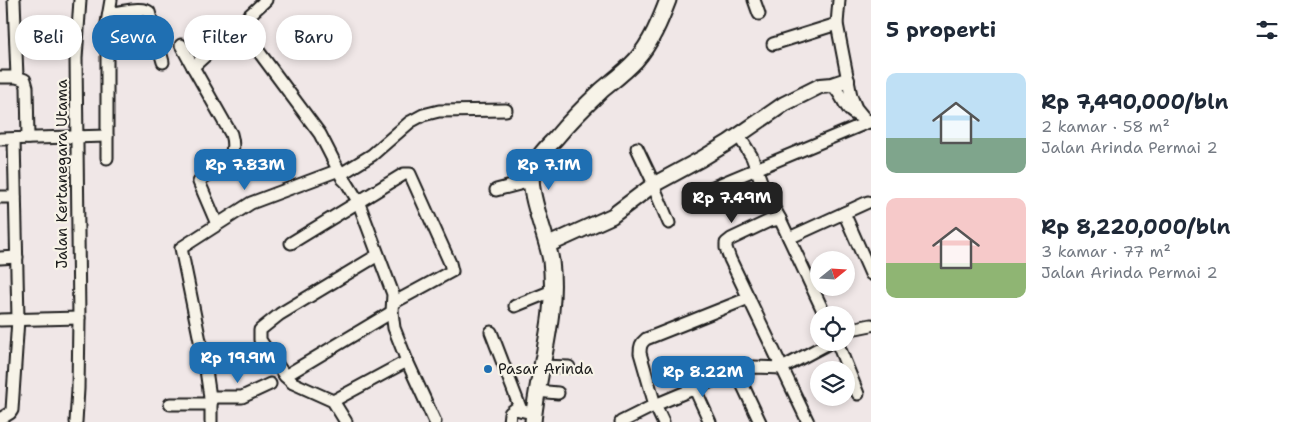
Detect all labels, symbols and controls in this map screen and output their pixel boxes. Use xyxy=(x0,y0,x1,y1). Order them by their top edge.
chip: Beli xyxy=(15,15,82,60)
chip: Sewa xyxy=(92,15,174,60)
chip: Filter xyxy=(184,15,266,60)
chip: Baru xyxy=(276,15,352,60)
text: 5 properti xyxy=(886,16,996,44)
icon: filters xyxy=(1253,16,1281,44)
street label: Jalan Kertanegara Utama xyxy=(52,79,72,269)
text: Rp 7,490,000/bln xyxy=(1041,88,1228,116)
icon: home xyxy=(926,93,986,153)
text: 2 kamar · 58 m² xyxy=(1041,116,1170,137)
text: Jalan Arinda Permai 2 xyxy=(1041,137,1218,158)
pin: Rp 7.83M xyxy=(193,148,297,191)
pin: Rp 7.1M xyxy=(503,148,595,191)
text: Rp 7.83M xyxy=(205,154,285,175)
text: Rp 7.1M xyxy=(517,154,581,175)
pin: Rp 7.49M xyxy=(680,182,784,224)
text: Rp 7.49M xyxy=(693,187,771,208)
text: Rp 8,220,000/bln xyxy=(1041,213,1230,241)
icon: home xyxy=(926,218,986,278)
text: 3 kamar · 77 m² xyxy=(1041,241,1171,262)
north arrow xyxy=(810,251,855,296)
map controls xyxy=(810,251,855,406)
text: Jalan Arinda Permai 2 xyxy=(1041,262,1218,283)
button: locate xyxy=(810,306,855,351)
pin: Rp 19.9M xyxy=(186,342,290,384)
text: Rp 19.9M xyxy=(200,347,276,368)
pin: Rp 8.22M xyxy=(651,356,755,398)
place label: Pasar Arinda xyxy=(498,359,594,379)
text: Rp 8.22M xyxy=(663,361,743,382)
button: layers xyxy=(810,361,855,406)
marker: Pasar Arinda xyxy=(482,363,494,375)

